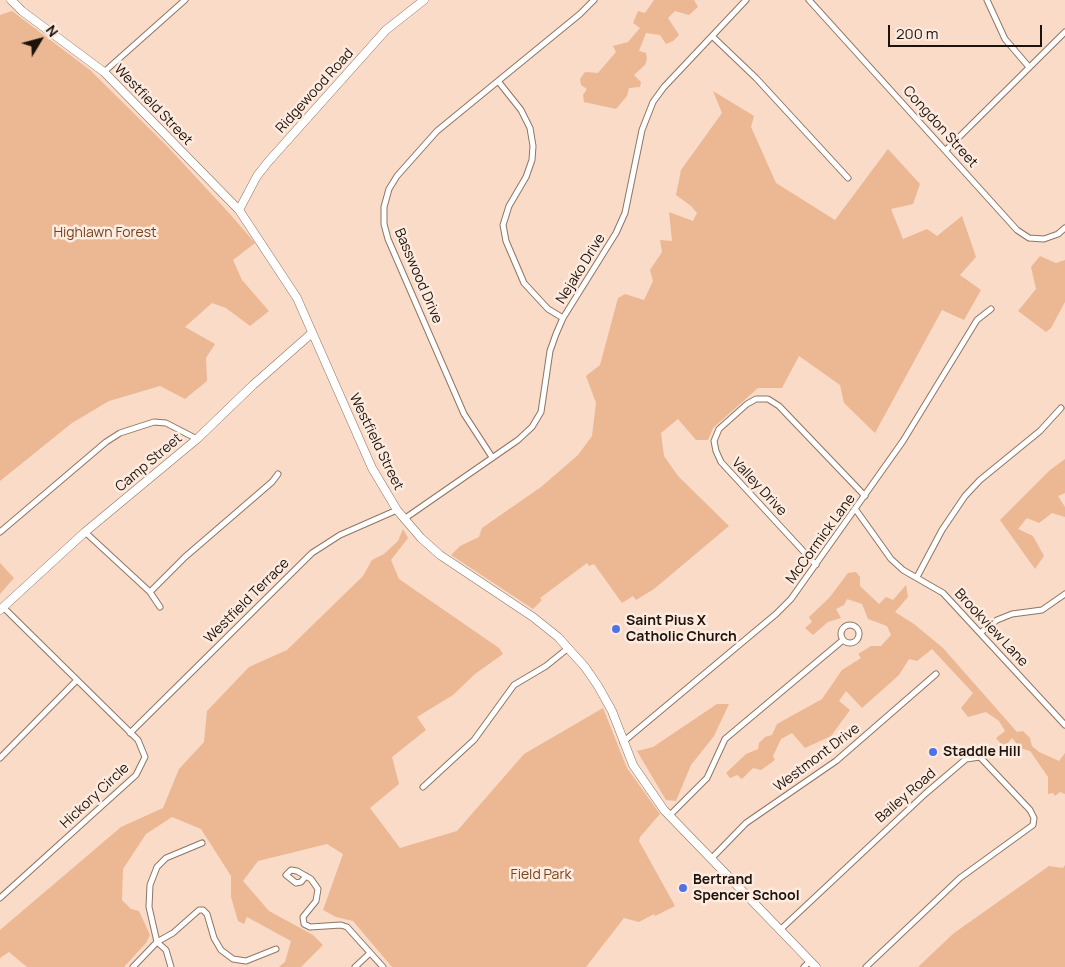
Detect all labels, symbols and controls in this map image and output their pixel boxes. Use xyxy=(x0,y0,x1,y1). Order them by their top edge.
north arrow xyxy=(15,15,65,65)
scale bar xyxy=(890,15,1044,47)
text: N xyxy=(42,21,63,40)
text: 200 m xyxy=(896,23,939,44)
street label: Ridgewood Road xyxy=(273,45,357,137)
street label: Westfield Street xyxy=(110,61,196,149)
street label: Congdon Street xyxy=(899,83,981,171)
park label: Highlawn Forest xyxy=(53,225,157,241)
street label: Basswood Drive xyxy=(390,226,446,326)
street label: Nejako Drive xyxy=(553,231,609,307)
street label: Westfield Street xyxy=(345,391,407,493)
street label: Camp Street xyxy=(112,430,186,496)
street label: Valley Drive xyxy=(728,455,790,519)
street label: McCormick Lane xyxy=(783,491,859,587)
street label: Westfield Terrace xyxy=(201,555,293,647)
street label: Brookview Lane xyxy=(951,586,1031,670)
place label: Saint Pius X Catholic Church xyxy=(626,613,737,646)
marker: Saint Pius X Catholic Church xyxy=(610,623,622,635)
street label: Westmont Drive xyxy=(771,720,863,796)
place label: Staddle Hill xyxy=(943,744,1021,760)
marker: Staddle Hill xyxy=(927,746,939,758)
street label: Hickory Circle xyxy=(57,760,133,832)
street label: Bailey Road xyxy=(872,765,940,827)
park label: Field Park xyxy=(511,867,571,883)
place label: Bertrand Spencer School xyxy=(693,872,800,904)
marker: Bertrand Spencer School xyxy=(677,882,689,894)

